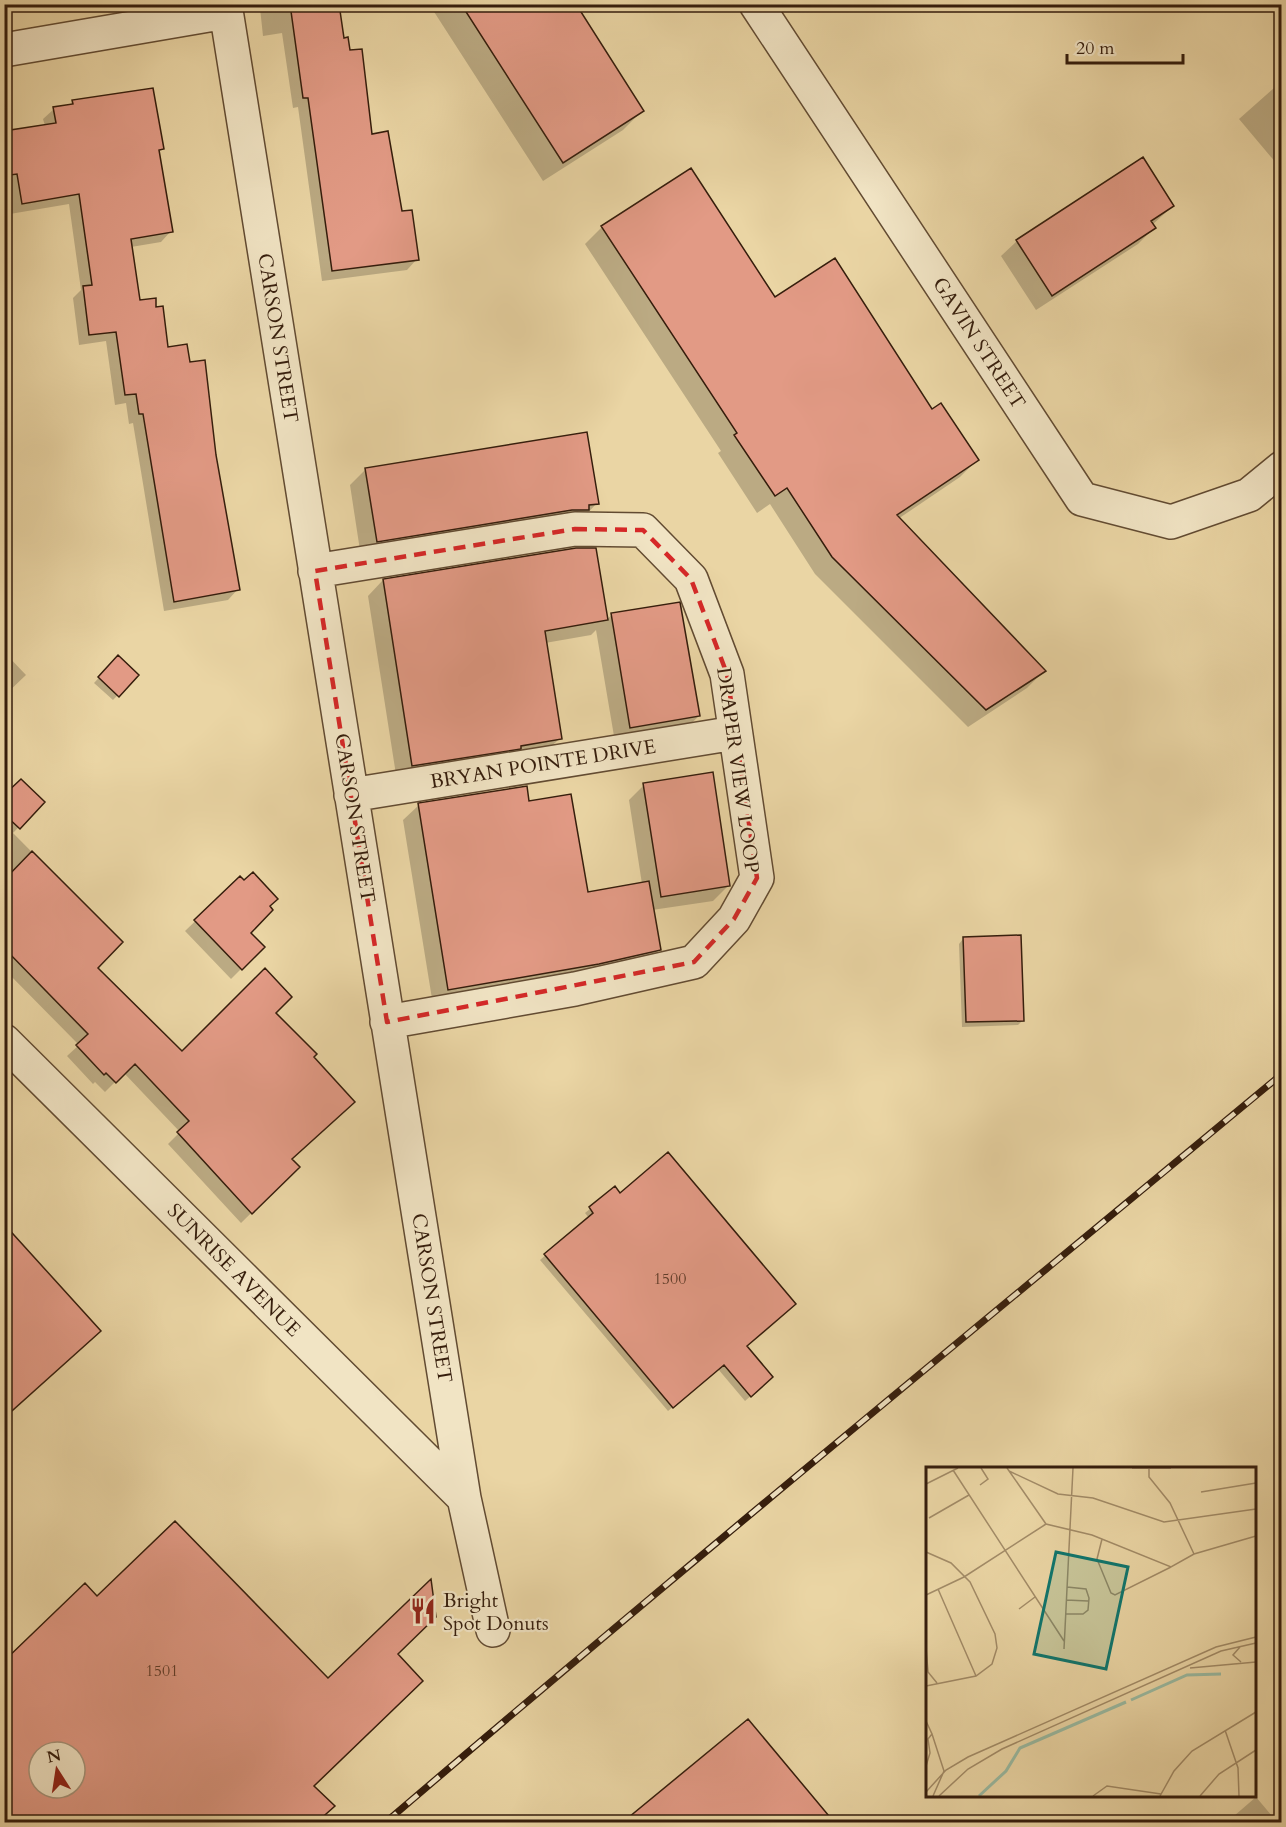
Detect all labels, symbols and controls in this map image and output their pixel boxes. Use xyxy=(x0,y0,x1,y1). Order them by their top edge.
scale bar xyxy=(1067,27,1182,65)
text: 20 m xyxy=(1076,36,1115,61)
street label: CARSON STREET xyxy=(251,251,305,425)
street label: GAVIN STREET xyxy=(926,272,1032,414)
street label: DRAPER VIEW LOOP xyxy=(710,665,766,875)
street label: CARSON STREET xyxy=(328,731,382,905)
street label: BRYAN POINTE DRIVE xyxy=(428,733,658,795)
street label: SUNRISE AVENUE xyxy=(161,1197,307,1343)
street label: CARSON STREET xyxy=(405,1211,459,1385)
house number: 1500 xyxy=(654,1268,686,1290)
inset map xyxy=(926,1467,1256,1797)
place label: Bright Spot Donuts xyxy=(443,1587,549,1637)
restaurant icon: Bright Spot Donuts xyxy=(408,1596,438,1626)
house number: 1501 xyxy=(146,1660,178,1682)
north arrow xyxy=(27,1740,87,1800)
text: N xyxy=(45,1744,63,1769)

